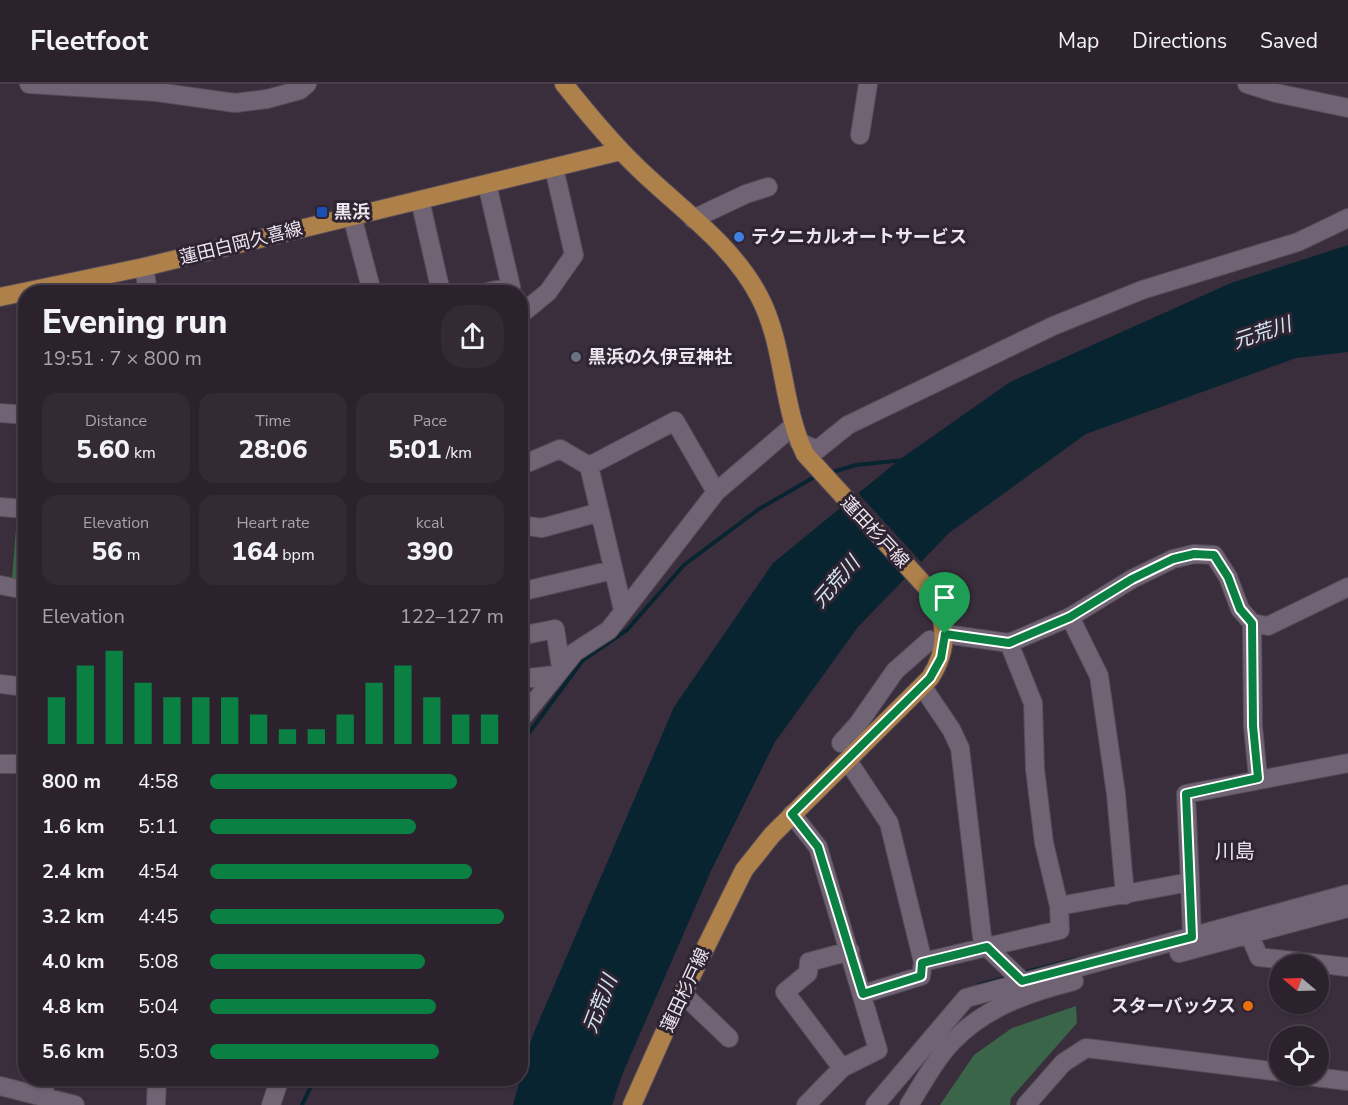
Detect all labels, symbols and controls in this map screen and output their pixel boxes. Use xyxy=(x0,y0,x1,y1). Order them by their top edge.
text: Fleetfoot xyxy=(30,22,148,60)
text: Map xyxy=(1058,27,1099,55)
text: Directions xyxy=(1132,27,1227,55)
text: Saved xyxy=(1260,27,1318,55)
place label: 黒浜 xyxy=(334,200,370,224)
marker: 黒浜 xyxy=(315,205,329,219)
street label: 蓮田白岡久喜線 xyxy=(177,216,305,270)
place label: テクニカルオートサービス xyxy=(751,225,967,249)
marker: テクニカルオートサービス xyxy=(732,230,746,244)
text: Evening run xyxy=(42,300,227,345)
button: share xyxy=(441,305,504,368)
water label: 元荒川 xyxy=(1229,310,1297,355)
text: 19:51 · 7 × 800 m xyxy=(42,345,202,372)
place label: 黒浜の久伊豆神社 xyxy=(588,345,732,369)
marker: 黒浜の久伊豆神社 xyxy=(569,350,583,364)
text: Distance xyxy=(85,410,147,432)
text: Time xyxy=(255,410,291,432)
text: Pace xyxy=(413,410,447,432)
text: 5.60 xyxy=(76,432,130,467)
text: 28:06 xyxy=(238,432,308,467)
text: 5:01 xyxy=(388,432,442,467)
text: km xyxy=(130,442,156,464)
text: /km xyxy=(442,442,472,464)
street label: 蓮田杉戸線 xyxy=(836,491,914,573)
text: Elevation xyxy=(83,512,149,534)
text: Heart rate xyxy=(236,512,310,534)
text: kcal xyxy=(416,512,444,534)
text: 56 xyxy=(91,534,123,569)
text: 164 xyxy=(231,534,278,569)
text: 390 xyxy=(407,534,453,569)
text: m xyxy=(123,544,141,566)
text: bpm xyxy=(278,544,315,566)
water label: 元荒川 xyxy=(806,549,867,613)
pin xyxy=(919,572,970,634)
icon: arrive xyxy=(928,581,961,614)
text: Elevation xyxy=(42,603,125,630)
text: 122–127 m xyxy=(400,603,504,630)
text: 800 m xyxy=(42,768,101,795)
text: 4:58 xyxy=(138,768,179,795)
text: 1.6 km xyxy=(42,813,105,840)
text: 5:11 xyxy=(138,813,179,840)
district label: 川島 xyxy=(1215,838,1255,865)
text: 2.4 km xyxy=(42,858,105,885)
text: 4:54 xyxy=(138,858,179,885)
text: 3.2 km xyxy=(42,903,105,930)
text: 4:45 xyxy=(138,903,179,930)
street label: 蓮田杉戸線 xyxy=(655,944,715,1036)
text: 4.0 km xyxy=(42,948,105,975)
text: 5:08 xyxy=(138,948,179,975)
north arrow xyxy=(1269,954,1329,1014)
map controls xyxy=(1269,954,1329,1086)
water label: 元荒川 xyxy=(577,969,624,1037)
text: 4.8 km xyxy=(42,993,105,1020)
text: 5:04 xyxy=(138,993,179,1020)
place label: スターバックス xyxy=(1111,994,1236,1018)
marker: スターバックス xyxy=(1241,999,1255,1013)
button: locate xyxy=(1269,1026,1329,1086)
text: 5.6 km xyxy=(42,1038,105,1065)
text: 5:03 xyxy=(138,1038,179,1065)

